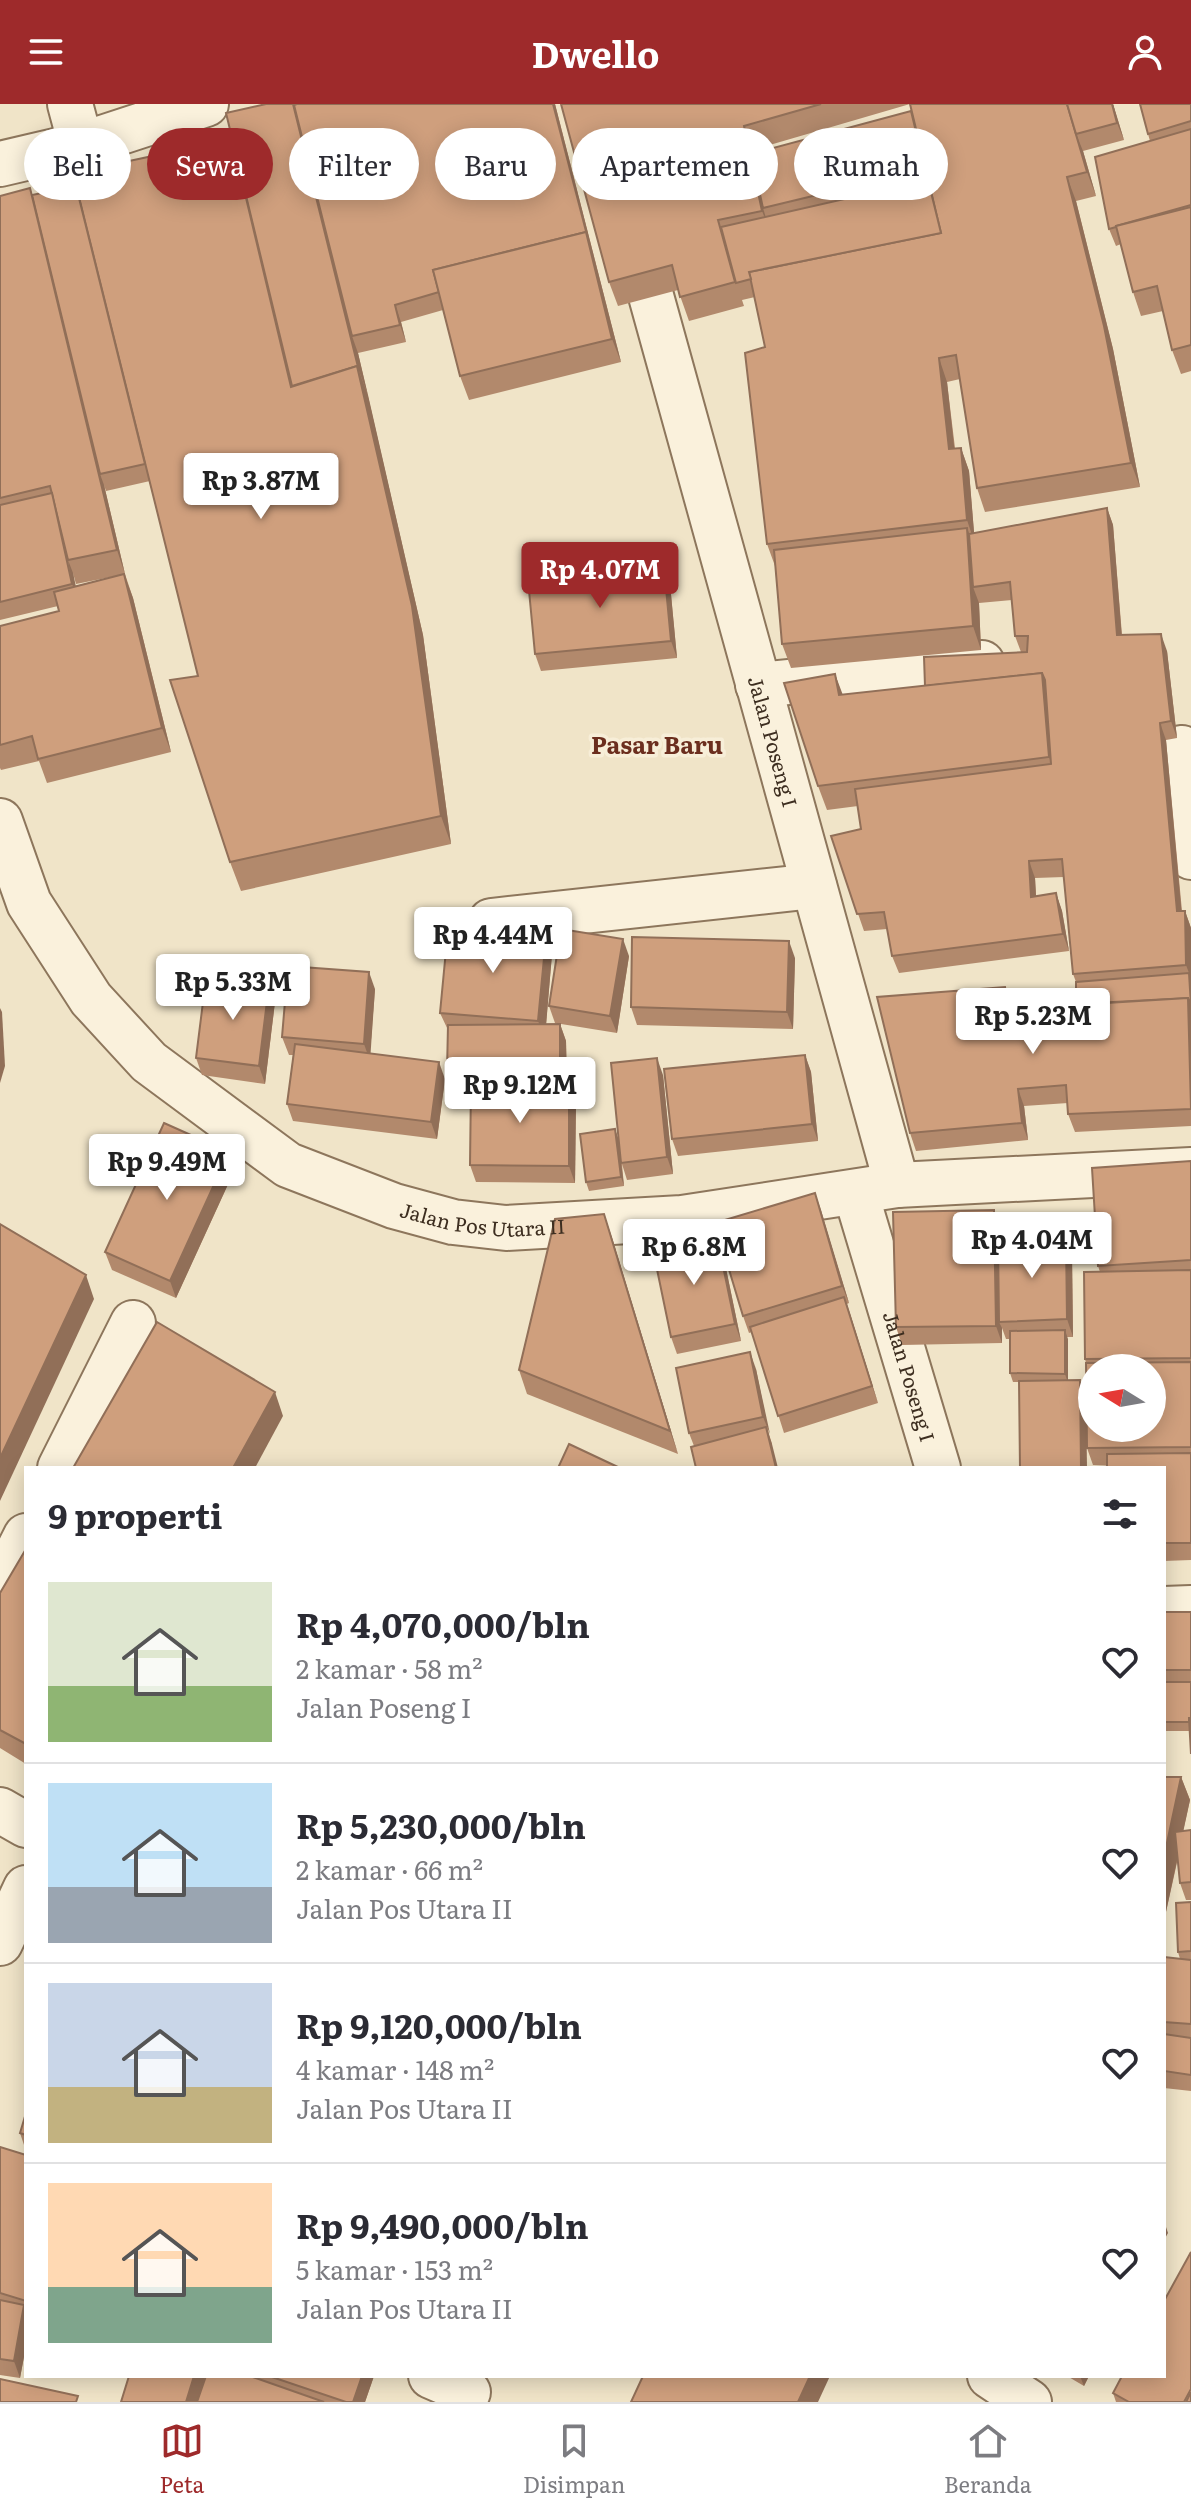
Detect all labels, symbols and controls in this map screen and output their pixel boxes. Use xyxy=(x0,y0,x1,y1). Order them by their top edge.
text: Dwello xyxy=(531,26,660,79)
icon: menu xyxy=(24,30,68,74)
icon: person xyxy=(1123,30,1167,74)
chip: Beli xyxy=(24,128,131,200)
chip: Sewa xyxy=(147,128,273,200)
chip: Filter xyxy=(289,128,419,200)
chip: Baru xyxy=(435,128,556,200)
chip: Apartemen xyxy=(572,128,778,200)
chip: Rumah xyxy=(794,128,948,200)
pin: Rp 3.87M xyxy=(178,453,344,521)
text: Rp 3.87M xyxy=(202,459,320,498)
pin: Rp 4.07M xyxy=(517,542,683,610)
text: Rp 4.07M xyxy=(539,548,661,587)
street label: Jalan Poseng I xyxy=(742,672,807,810)
district label: Pasar Baru xyxy=(591,726,723,761)
pin: Rp 4.44M xyxy=(410,907,576,975)
text: Rp 4.44M xyxy=(432,913,554,952)
pin: Rp 5.33M xyxy=(150,954,316,1022)
text: Rp 5.33M xyxy=(174,960,292,999)
pin: Rp 5.23M xyxy=(950,988,1116,1056)
text: Rp 5.23M xyxy=(974,994,1092,1033)
pin: Rp 9.12M xyxy=(437,1057,603,1125)
text: Rp 9.12M xyxy=(463,1063,577,1102)
pin: Rp 9.49M xyxy=(84,1134,250,1202)
text: Rp 9.49M xyxy=(107,1140,227,1179)
street label: Jalan Pos Utara II xyxy=(397,1193,566,1243)
pin: Rp 4.04M xyxy=(949,1212,1115,1280)
text: Rp 4.04M xyxy=(971,1218,1093,1257)
pin: Rp 6.8M xyxy=(620,1219,768,1287)
text: Rp 6.8M xyxy=(641,1225,747,1264)
street label: Jalan Poseng I xyxy=(877,1307,944,1445)
north arrow xyxy=(1078,1354,1166,1442)
map controls xyxy=(1078,1354,1166,1442)
text: 9 properti xyxy=(48,1489,222,1539)
icon: filters xyxy=(1098,1492,1142,1536)
text: Rp 4,070,000/bln xyxy=(296,1598,590,1648)
icon: home xyxy=(112,1614,208,1710)
icon: heart xyxy=(1098,1640,1142,1684)
text: 2 kamar · 58 m² xyxy=(296,1648,483,1687)
text: Jalan Poseng I xyxy=(296,1687,471,1726)
text: Rp 5,230,000/bln xyxy=(296,1799,586,1849)
icon: home xyxy=(112,1815,208,1911)
icon: heart xyxy=(1098,1841,1142,1885)
text: 2 kamar · 66 m² xyxy=(296,1849,483,1888)
text: Jalan Pos Utara II xyxy=(296,1888,513,1927)
text: Rp 9,120,000/bln xyxy=(296,1999,582,2049)
icon: home xyxy=(112,2015,208,2111)
icon: heart xyxy=(1098,2041,1142,2085)
text: 4 kamar · 148 m² xyxy=(296,2049,494,2088)
text: Jalan Pos Utara II xyxy=(296,2088,513,2127)
text: Rp 9,490,000/bln xyxy=(296,2199,589,2249)
icon: home xyxy=(112,2215,208,2311)
icon: heart xyxy=(1098,2241,1142,2285)
text: 5 kamar · 153 m² xyxy=(296,2249,493,2288)
text: Jalan Pos Utara II xyxy=(296,2288,513,2327)
tab: Peta xyxy=(159,2419,204,2500)
tab: Disimpan xyxy=(523,2419,625,2500)
tab: Beranda xyxy=(944,2419,1032,2500)

